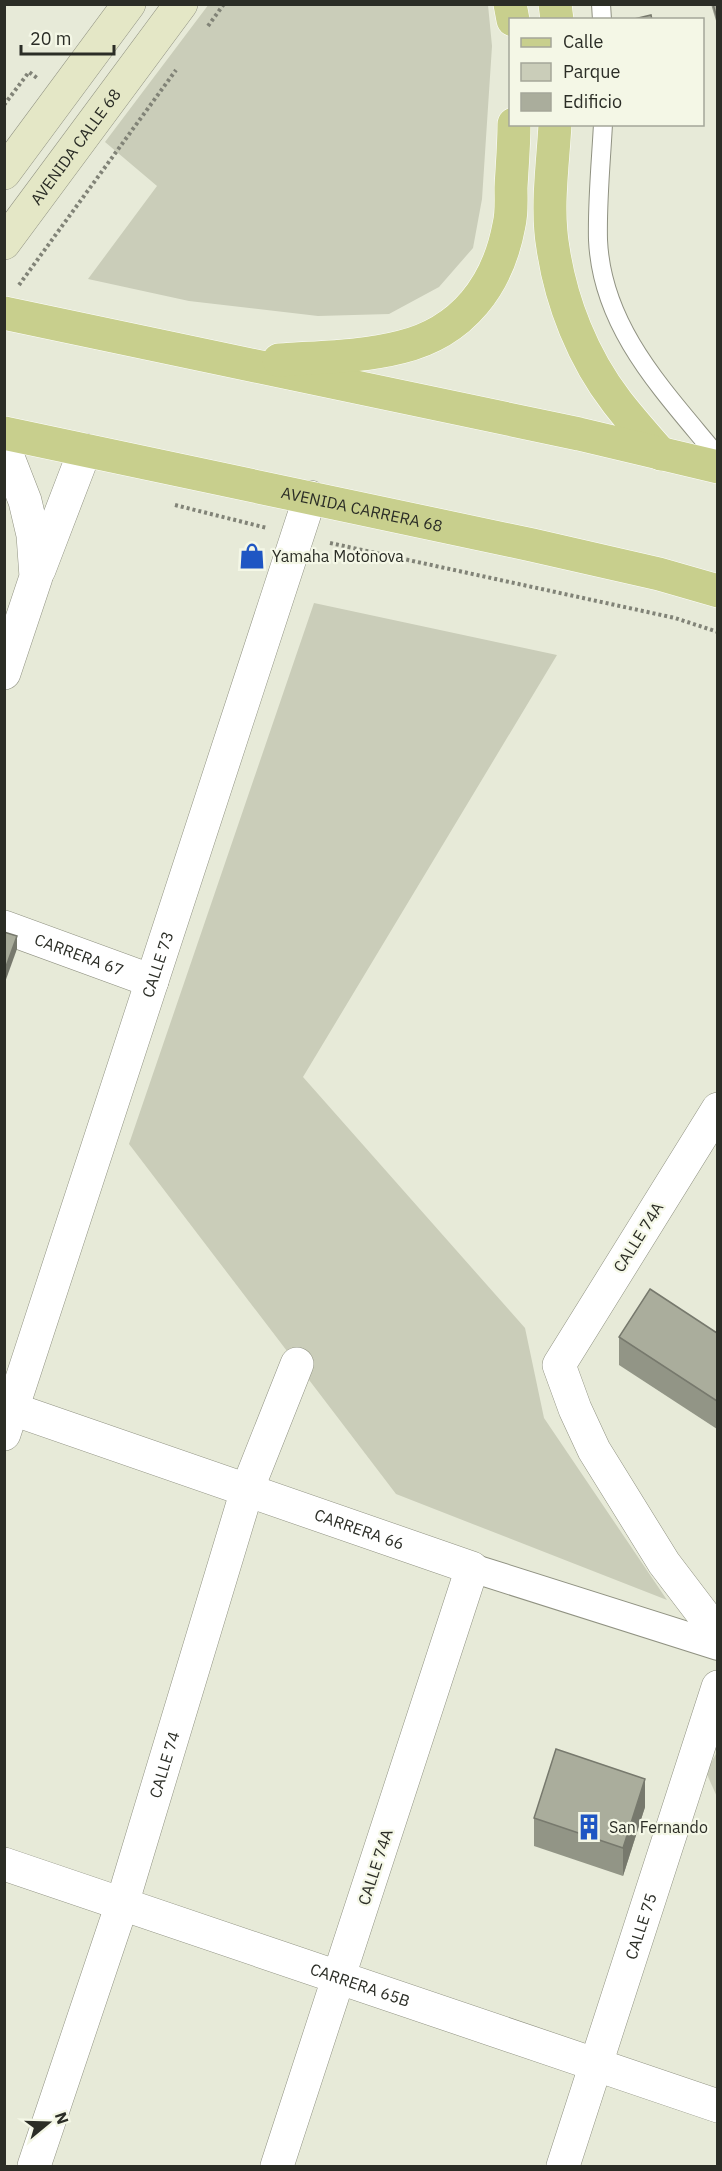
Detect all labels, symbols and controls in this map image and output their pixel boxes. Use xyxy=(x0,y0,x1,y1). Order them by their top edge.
scale bar xyxy=(21,18,114,56)
legend xyxy=(509,18,704,126)
text: 20 m xyxy=(30,27,72,50)
text: Calle xyxy=(563,30,603,53)
text: Parque xyxy=(563,60,621,83)
street label: AVENIDA CALLE 68 xyxy=(26,85,125,209)
text: Edificio xyxy=(563,90,622,113)
street label: AVENIDA CARRERA 68 xyxy=(279,482,445,536)
shop icon: Yamaha Motonova xyxy=(237,541,267,571)
place label: Yamaha Motonova xyxy=(272,546,404,566)
street label: CARRERA 67 xyxy=(32,929,127,980)
street label: CALLE 73 xyxy=(137,929,178,1000)
street label: CALLE 74A xyxy=(609,1198,667,1276)
street label: CARRERA 66 xyxy=(312,1504,407,1554)
street label: CALLE 74 xyxy=(145,1729,184,1800)
building icon: San Fernando xyxy=(574,1812,604,1842)
place label: San Fernando xyxy=(609,1817,708,1837)
street label: CALLE 74A xyxy=(353,1826,397,1908)
street label: CALLE 75 xyxy=(621,1891,661,1962)
street label: CARRERA 65B xyxy=(308,1959,413,2011)
north arrow xyxy=(18,2093,78,2153)
text: N xyxy=(51,2109,74,2127)

